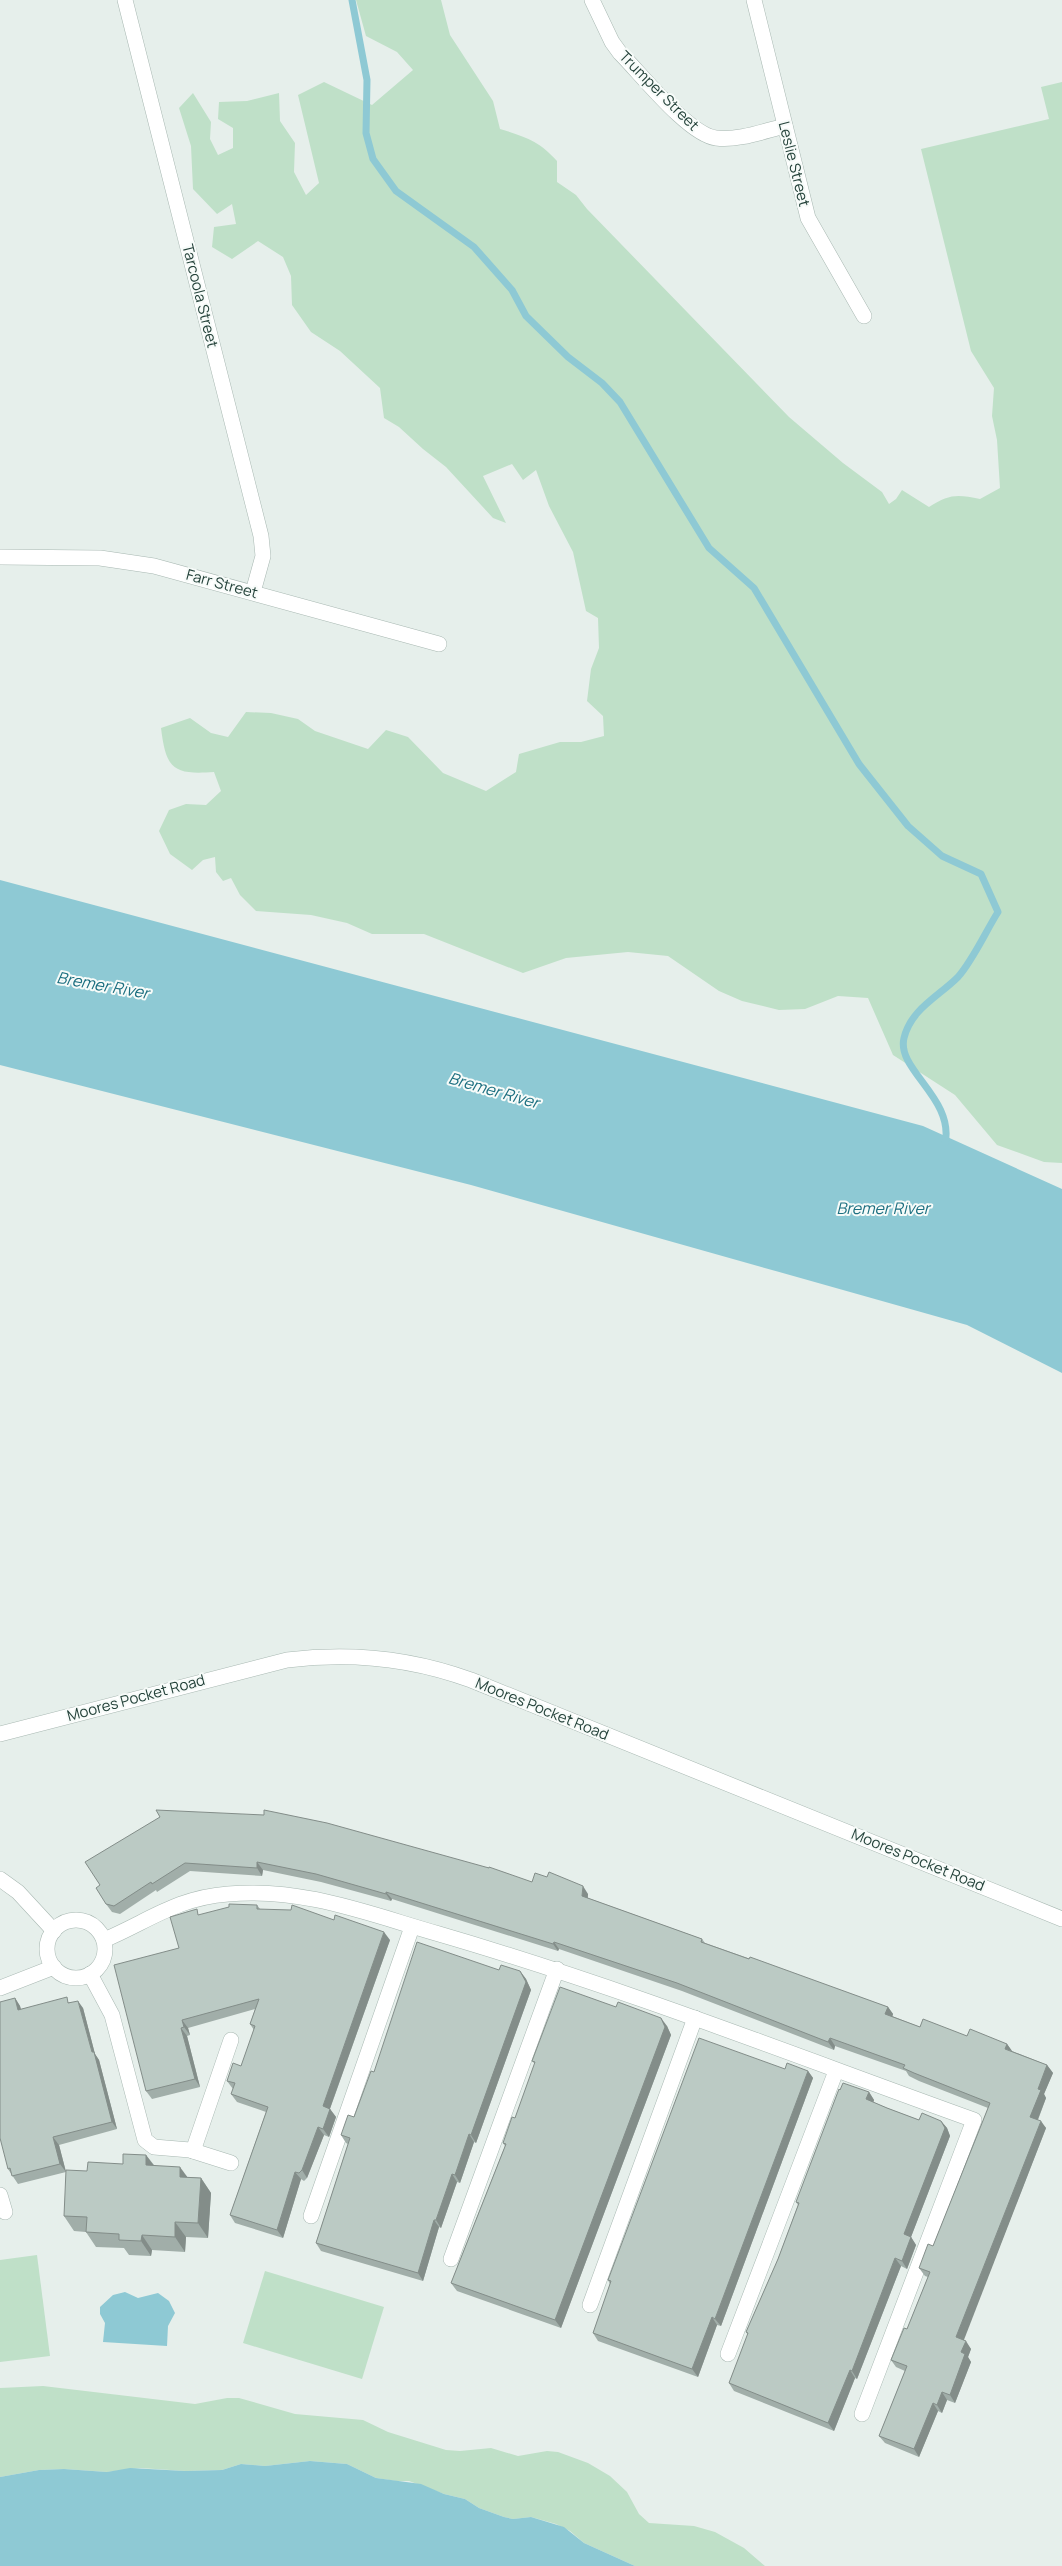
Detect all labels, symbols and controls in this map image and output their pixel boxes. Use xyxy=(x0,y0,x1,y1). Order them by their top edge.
street label: Trumper Street xyxy=(615,46,704,135)
street label: Leslie Street xyxy=(774,119,815,209)
street label: Tarcoola Street xyxy=(177,242,224,350)
street label: Farr Street xyxy=(184,564,260,603)
water label: Bremer River xyxy=(55,966,153,1004)
water label: Bremer River xyxy=(446,1067,544,1114)
water label: Bremer River xyxy=(836,1197,932,1219)
street label: Moores Pocket Road xyxy=(65,1669,207,1726)
street label: Moores Pocket Road xyxy=(472,1672,612,1745)
street label: Moores Pocket Road xyxy=(848,1823,988,1896)

